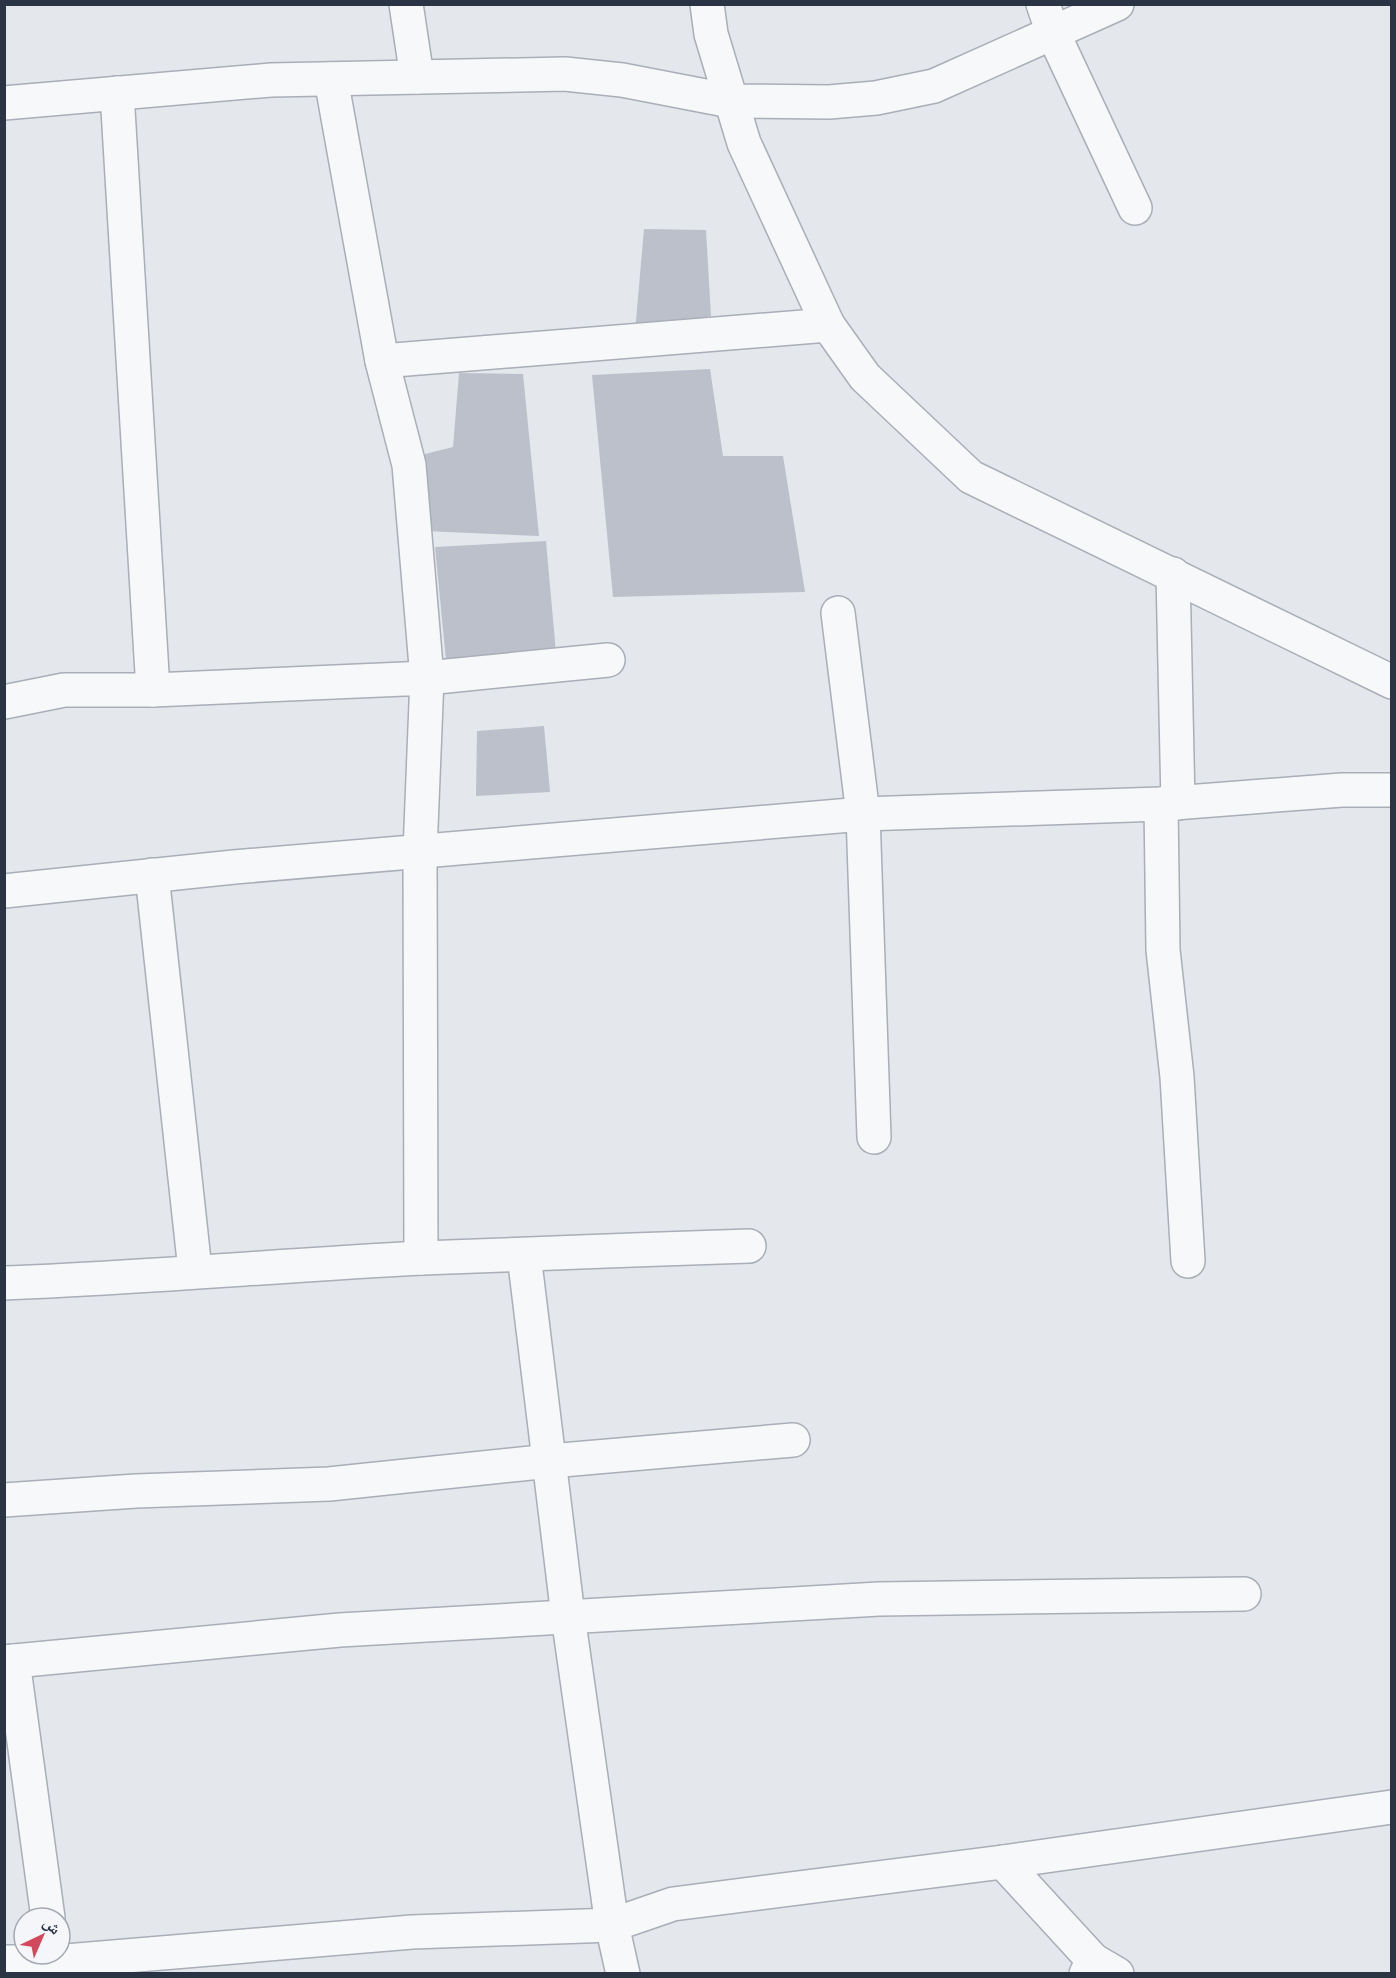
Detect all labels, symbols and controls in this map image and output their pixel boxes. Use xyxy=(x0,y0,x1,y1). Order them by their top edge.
north arrow xyxy=(12,1906,72,1966)
text: ش xyxy=(39,1913,65,1938)

